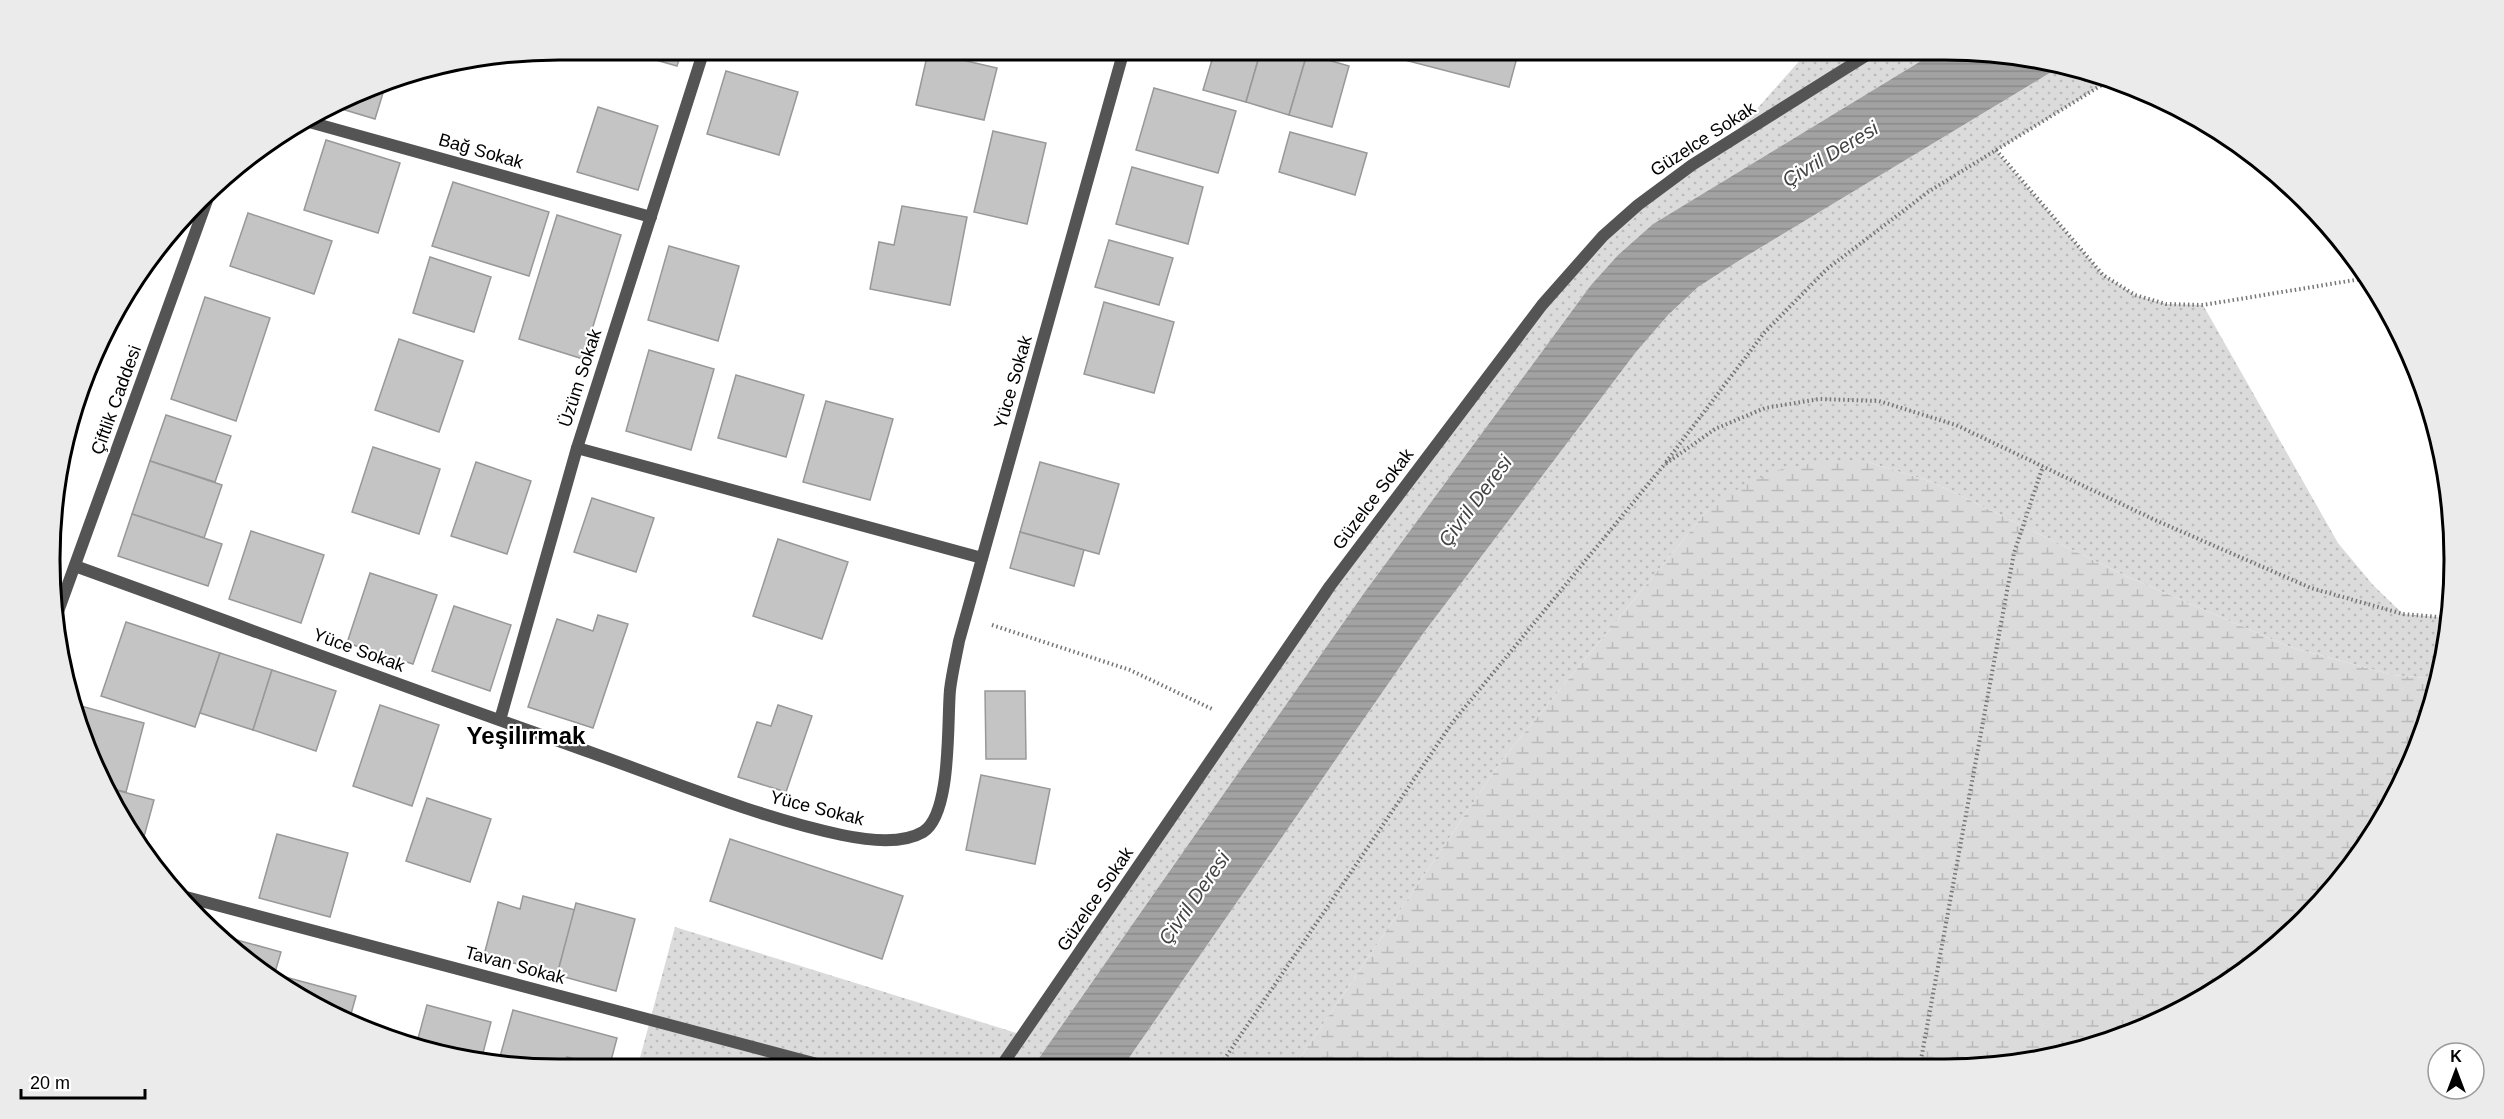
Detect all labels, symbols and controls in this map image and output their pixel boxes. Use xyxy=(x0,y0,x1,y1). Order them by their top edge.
street label: Güzelce Sokak xyxy=(1647,97,1760,180)
water label: Çivril Deresi xyxy=(1778,117,1882,191)
street label: Bağ Sokak xyxy=(436,129,527,173)
street label: Üzüm Sokak xyxy=(555,325,606,430)
street label: Yüce Sokak xyxy=(990,332,1036,431)
street label: Çiftlik Caddesi xyxy=(87,343,145,457)
street label: Güzelce Sokak xyxy=(1329,444,1418,553)
water label: Çivril Deresi xyxy=(1434,451,1517,551)
street label: Yüce Sokak xyxy=(310,624,408,676)
district label: Yeşilırmak xyxy=(467,722,586,749)
street label: Yüce Sokak xyxy=(768,787,867,830)
street label: Güzelce Sokak xyxy=(1053,842,1138,955)
water label: Çivril Deresi xyxy=(1154,847,1234,948)
street label: Tavan Sokak xyxy=(463,942,568,988)
north arrow xyxy=(2426,1041,2486,1101)
text: K xyxy=(2450,1048,2462,1065)
scale bar xyxy=(21,1062,146,1100)
text: 20 m xyxy=(30,1073,70,1093)

